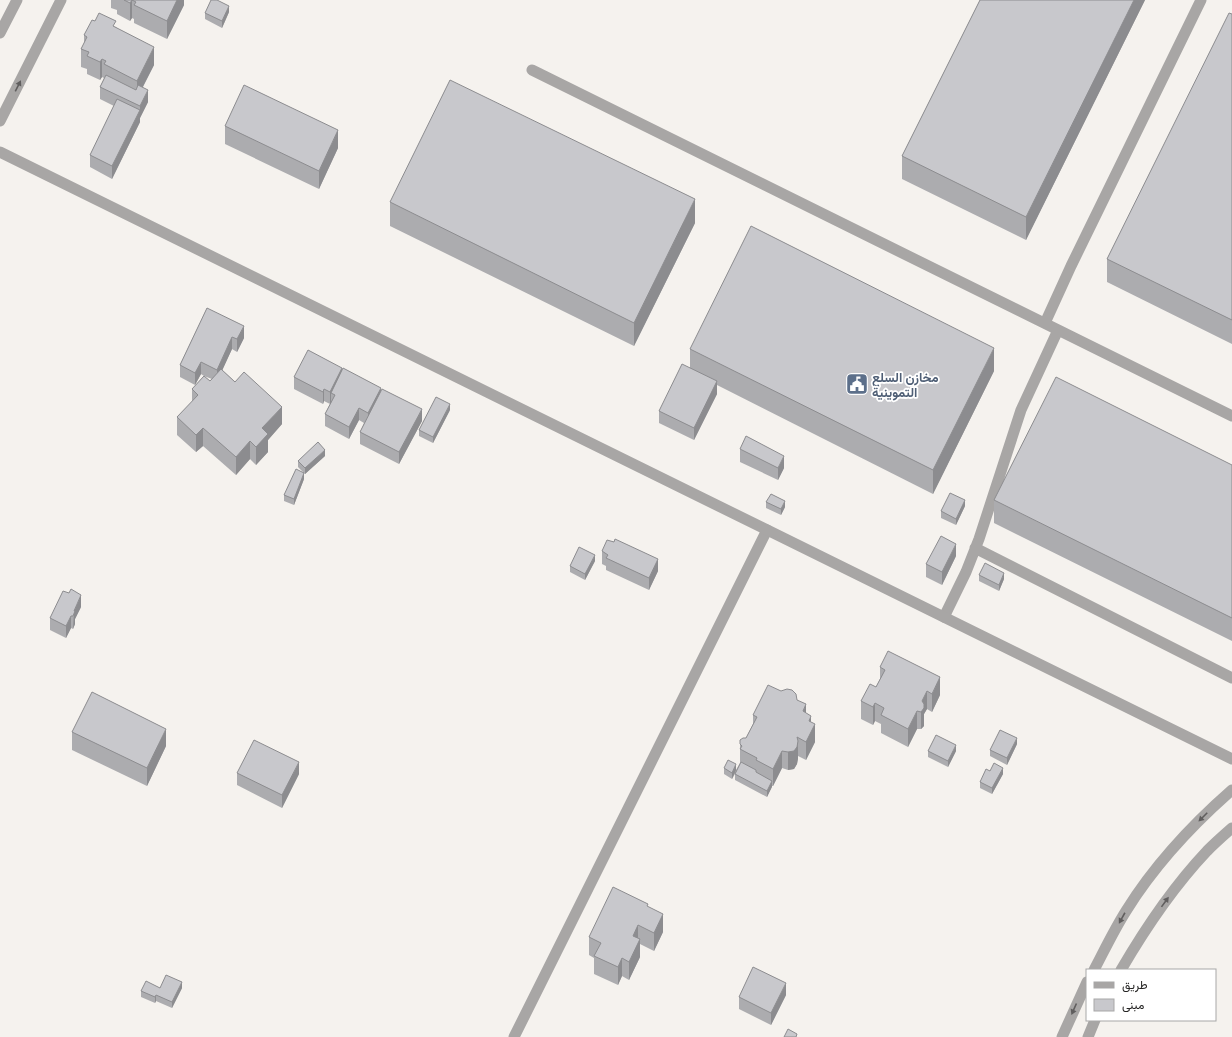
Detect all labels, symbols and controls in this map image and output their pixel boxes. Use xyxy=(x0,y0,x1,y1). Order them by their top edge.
one-way arrow xyxy=(14,81,21,92)
place label: مخازن السلع التموينية xyxy=(872,368,938,403)
public building icon: مخازن السلع التموينية xyxy=(844,371,870,397)
one-way arrow xyxy=(1199,812,1208,822)
one-way arrow xyxy=(1161,897,1169,907)
one-way arrow xyxy=(1119,912,1126,924)
legend xyxy=(1086,969,1216,1021)
text: طريق xyxy=(1122,976,1148,995)
text: مبنى xyxy=(1122,996,1144,1015)
one-way arrow xyxy=(1071,1004,1077,1015)

